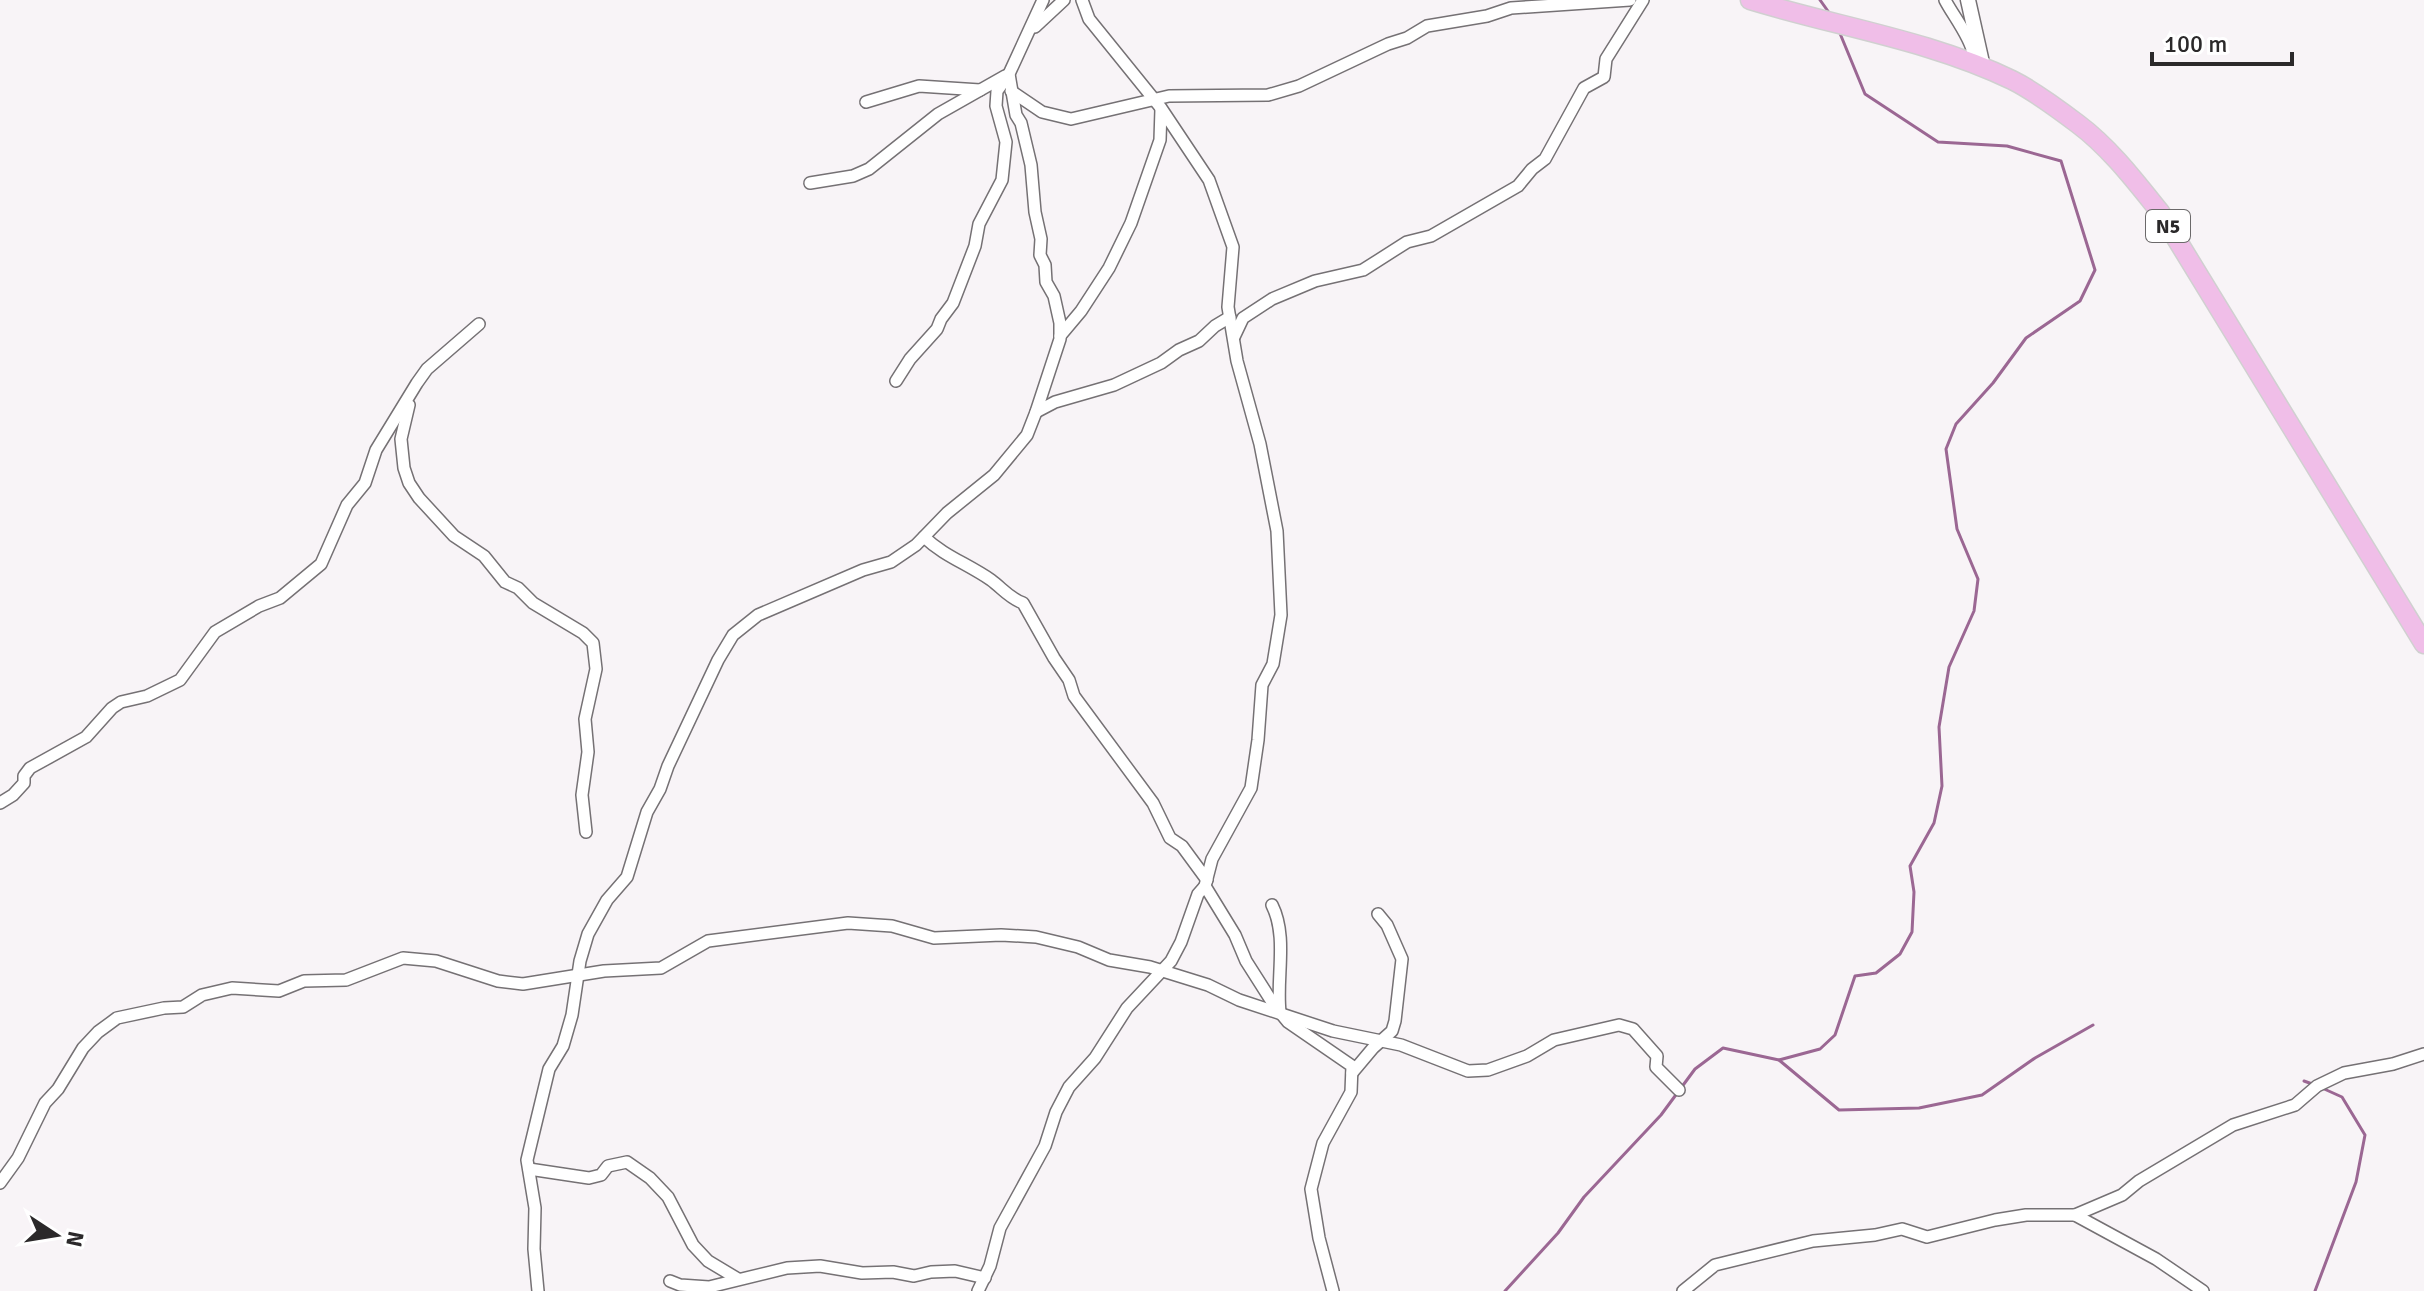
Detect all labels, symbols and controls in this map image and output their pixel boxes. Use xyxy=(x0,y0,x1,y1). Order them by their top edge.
scale bar xyxy=(2152,16,2292,66)
text: 100 m xyxy=(2164,29,2227,59)
road number: N5 xyxy=(2146,210,2190,242)
north arrow xyxy=(16,1195,96,1275)
text: N xyxy=(60,1229,90,1249)

